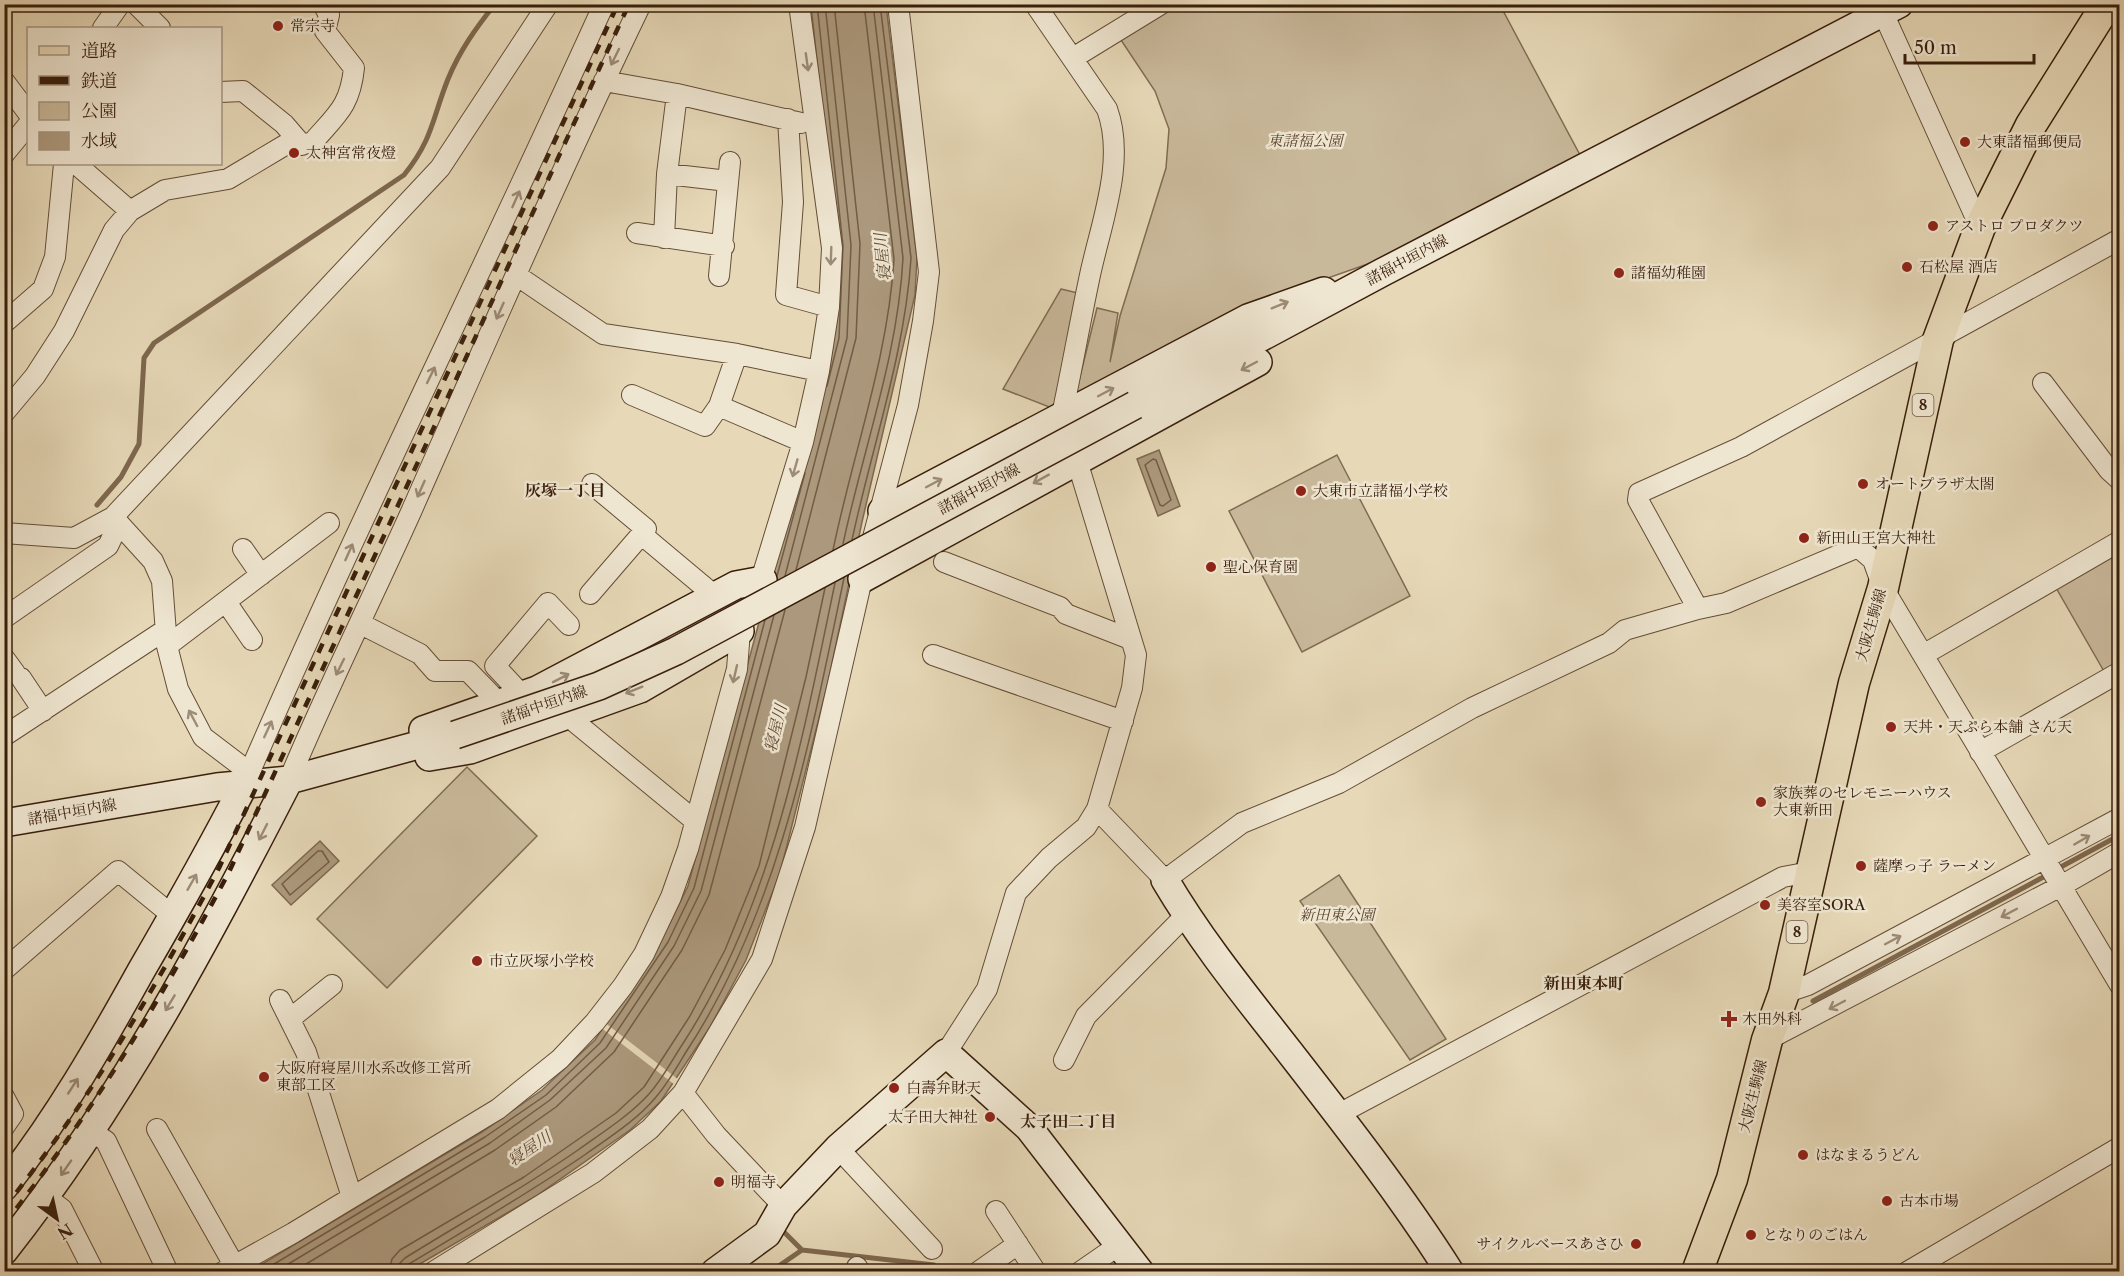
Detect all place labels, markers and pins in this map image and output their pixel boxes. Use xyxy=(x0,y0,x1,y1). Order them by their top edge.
place label: 常宗寺 xyxy=(290,16,335,35)
marker: 常宗寺 xyxy=(271,19,285,33)
place label: 大東諸福郵便局 xyxy=(1977,132,2082,151)
marker: 大東諸福郵便局 xyxy=(1958,135,1972,149)
place label: 太神宮常夜燈 xyxy=(306,143,396,162)
marker: 太神宮常夜燈 xyxy=(287,146,301,160)
place label: アストロ プロダクツ xyxy=(1945,216,2083,235)
marker: アストロ プロダクツ xyxy=(1926,219,1940,233)
place label: 石松屋 酒店 xyxy=(1919,257,1998,276)
marker: 石松屋 酒店 xyxy=(1900,260,1914,274)
place label: 諸福幼稚園 xyxy=(1631,263,1706,282)
marker: 諸福幼稚園 xyxy=(1612,266,1626,280)
place label: オートプラザ太閤 xyxy=(1875,474,1995,493)
marker: オートプラザ太閤 xyxy=(1856,477,1870,491)
place label: 大東市立諸福小学校 xyxy=(1313,481,1448,500)
marker: 大東市立諸福小学校 xyxy=(1294,484,1308,498)
place label: 新田山王宮大神社 xyxy=(1816,528,1936,547)
marker: 新田山王宮大神社 xyxy=(1797,531,1811,545)
place label: 聖心保育園 xyxy=(1223,557,1298,576)
marker: 聖心保育園 xyxy=(1204,560,1218,574)
place label: 天丼・天ぷら本舗 さん天 xyxy=(1903,717,2072,736)
marker: 天丼・天ぷら本舗 さん天 xyxy=(1884,720,1898,734)
place label: 家族葬のセレモニーハウス 大東新田 xyxy=(1773,783,1952,819)
marker: 家族葬のセレモニーハウス 大東新田 xyxy=(1754,795,1768,809)
place label: 薩摩っ子 ラーメン xyxy=(1873,856,1996,875)
marker: 薩摩っ子 ラーメン xyxy=(1854,859,1868,873)
place label: 美容室SORA xyxy=(1777,895,1866,914)
marker: 美容室SORA xyxy=(1758,898,1772,912)
place label: 市立灰塚小学校 xyxy=(489,951,594,970)
marker: 市立灰塚小学校 xyxy=(470,954,484,968)
place label: 木田外科 xyxy=(1742,1009,1802,1028)
marker: 木田外科 xyxy=(1720,1010,1738,1028)
place label: 大阪府寝屋川水系改修工営所 東部工区 xyxy=(276,1058,471,1094)
marker: 大阪府寝屋川水系改修工営所 東部工区 xyxy=(257,1070,271,1084)
place label: 白壽弁財天 xyxy=(906,1078,981,1097)
marker: 白壽弁財天 xyxy=(887,1081,901,1095)
place label: 太子田大神社 xyxy=(888,1107,978,1126)
marker: 太子田大神社 xyxy=(983,1110,997,1124)
place label: はなまるうどん xyxy=(1815,1145,1920,1164)
marker: はなまるうどん xyxy=(1796,1148,1810,1162)
place label: 明福寺 xyxy=(731,1172,776,1191)
marker: 明福寺 xyxy=(712,1175,726,1189)
place label: 古本市場 xyxy=(1899,1191,1959,1210)
marker: 古本市場 xyxy=(1880,1194,1894,1208)
place label: となりのごはん xyxy=(1763,1225,1868,1244)
marker: となりのごはん xyxy=(1744,1228,1758,1242)
place label: サイクルベースあさひ xyxy=(1477,1234,1624,1253)
marker: サイクルベースあさひ xyxy=(1629,1237,1643,1251)

